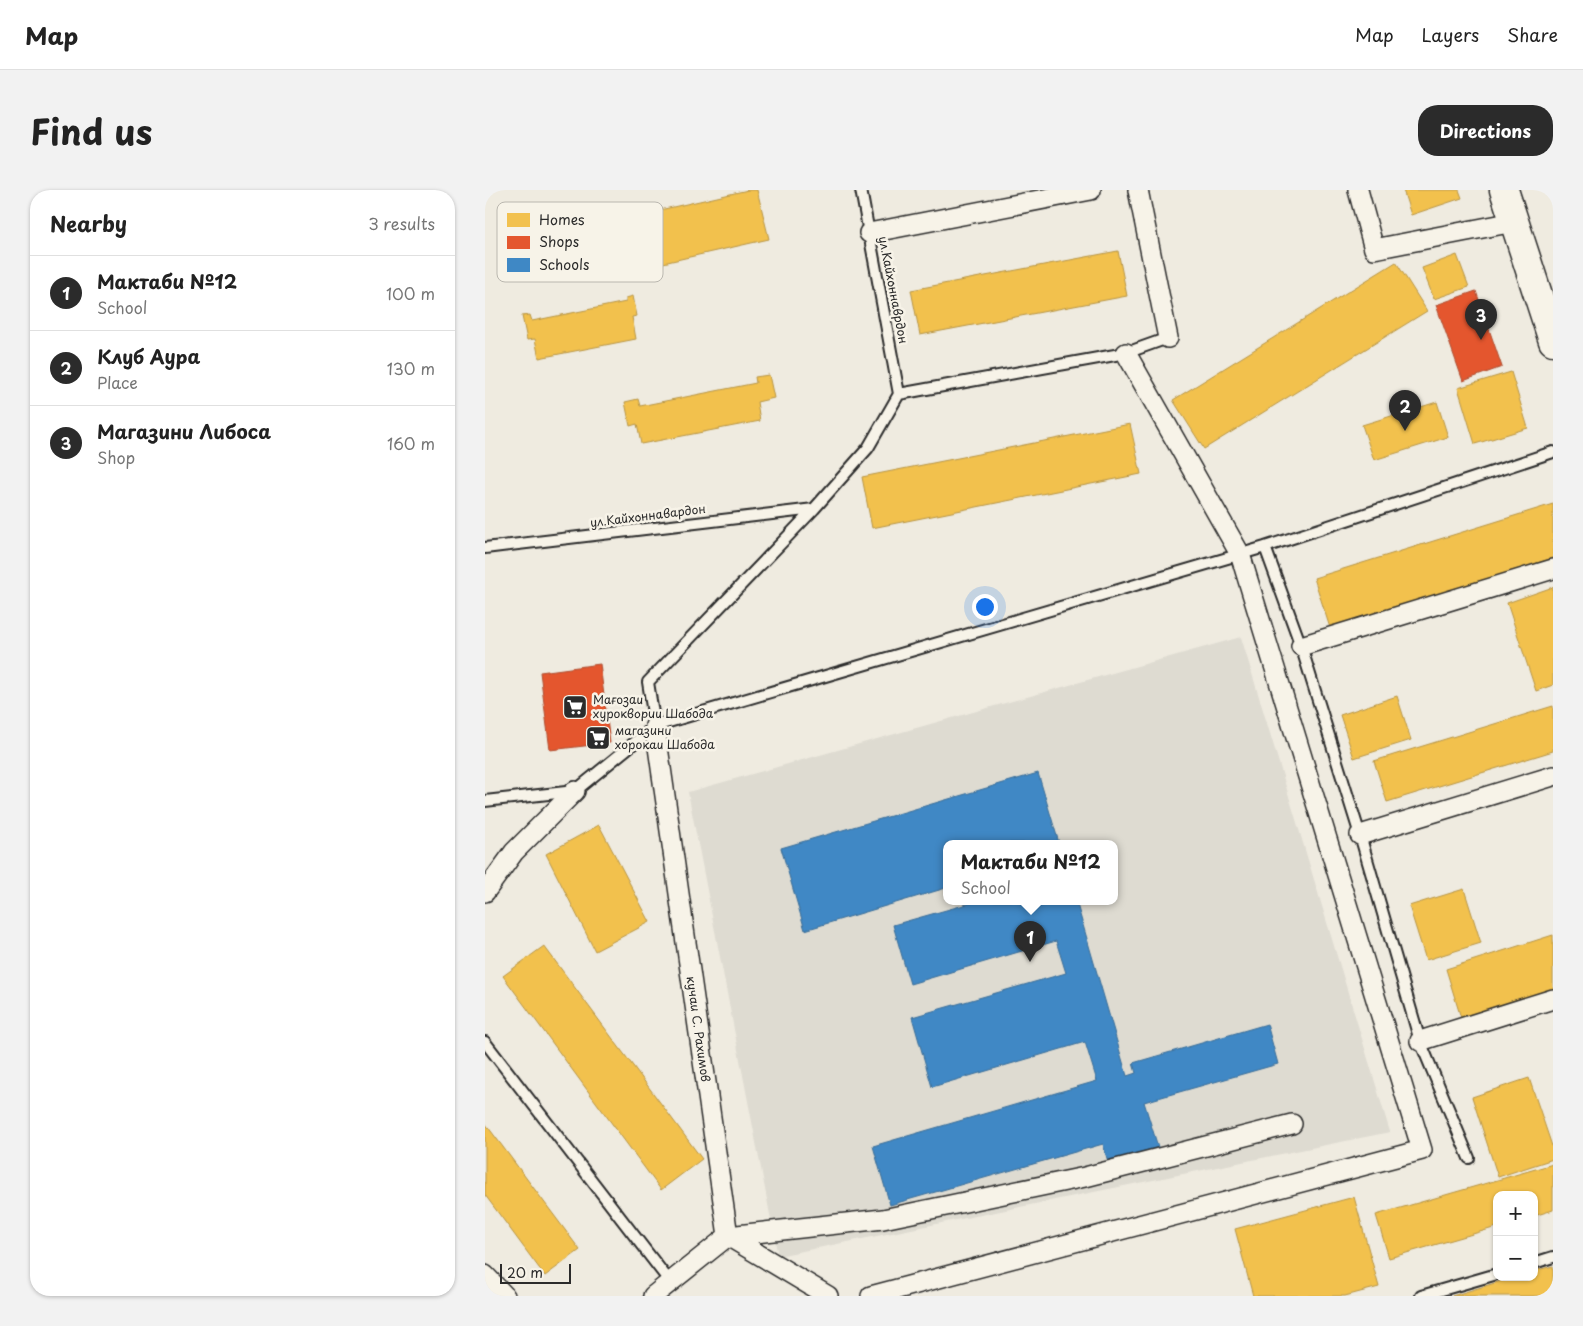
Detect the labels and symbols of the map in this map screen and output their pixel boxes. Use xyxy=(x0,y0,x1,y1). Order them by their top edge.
legend xyxy=(497,202,663,282)
text: Homes xyxy=(539,209,585,230)
text: Shops xyxy=(539,231,579,252)
street label: ул.Кайхоннаврдон xyxy=(875,235,913,345)
text: Schools xyxy=(539,254,589,275)
pin: 3 xyxy=(1465,299,1497,340)
pin: 2 xyxy=(1389,390,1421,431)
street label: ул.Кайхоннавардон xyxy=(589,499,707,531)
your location xyxy=(972,594,998,620)
place label: Мағозаи хуроквории Шабода xyxy=(593,690,714,722)
supermarket icon: Мағозаи хуроквории Шабода xyxy=(562,694,588,720)
place label: магазини хорокаи Шабода xyxy=(615,721,715,753)
supermarket icon: магазини хорокаи Шабода xyxy=(585,725,611,751)
pin: 1 xyxy=(1014,921,1046,962)
street label: кучаи С. Рахимов xyxy=(683,975,715,1083)
scale bar xyxy=(500,1261,571,1284)

